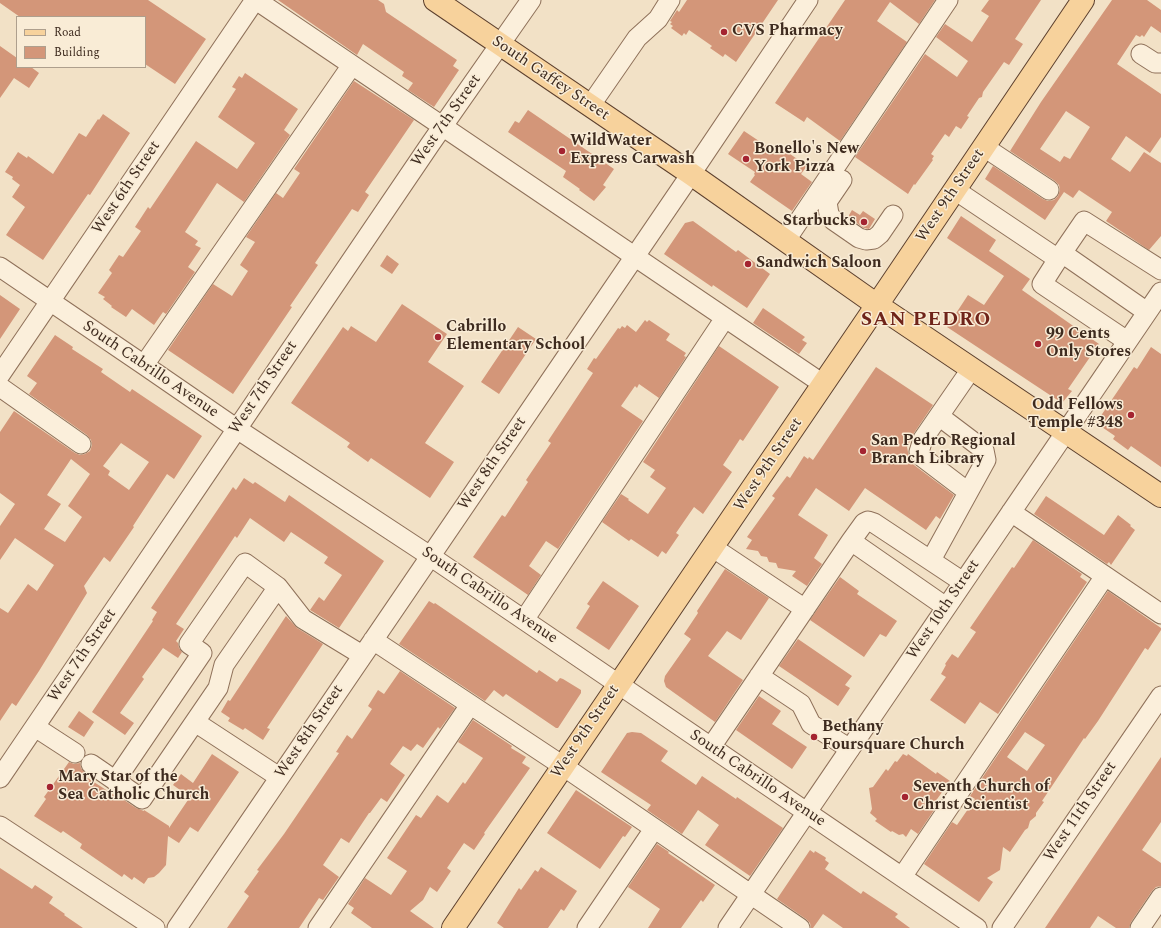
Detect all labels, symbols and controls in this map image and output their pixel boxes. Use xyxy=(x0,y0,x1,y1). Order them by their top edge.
legend xyxy=(16,16,146,68)
place label: CVS Pharmacy xyxy=(732,22,843,42)
text: Road xyxy=(54,23,81,42)
marker: CVS Pharmacy xyxy=(719,27,729,37)
street label: South Gaffey Street xyxy=(488,33,612,125)
text: Building xyxy=(54,43,100,62)
street label: West 7th Street xyxy=(408,71,486,171)
place label: WildWater Express Carwash xyxy=(570,132,695,170)
street label: West 6th Street xyxy=(89,138,165,238)
place label: Bonello's New York Pizza xyxy=(754,140,859,178)
marker: WildWater Express Carwash xyxy=(557,146,567,156)
street label: West 9th Street xyxy=(913,146,989,246)
marker: Bonello's New York Pizza xyxy=(741,154,751,164)
place label: Starbucks xyxy=(783,212,856,232)
marker: Starbucks xyxy=(859,217,869,227)
place label: Sandwich Saloon xyxy=(756,254,882,274)
marker: Sandwich Saloon xyxy=(743,259,753,269)
district label: SAN PEDRO xyxy=(861,309,991,333)
street label: South Cabrillo Avenue xyxy=(78,317,222,423)
place label: Cabrillo Elementary School xyxy=(446,318,585,356)
place label: 99 Cents Only Stores xyxy=(1046,325,1131,363)
marker: Cabrillo Elementary School xyxy=(433,332,443,342)
street label: West 7th Street xyxy=(226,338,302,438)
marker: 99 Cents Only Stores xyxy=(1033,339,1043,349)
place label: Odd Fellows Temple #348 xyxy=(1028,396,1123,434)
marker: Odd Fellows Temple #348 xyxy=(1126,410,1136,420)
street label: West 8th Street xyxy=(455,414,531,514)
street label: West 9th Street xyxy=(731,415,807,515)
place label: San Pedro Regional Branch Library xyxy=(871,432,1016,470)
marker: San Pedro Regional Branch Library xyxy=(858,446,868,456)
street label: South Cabrillo Avenue xyxy=(417,543,561,649)
street label: West 10th Street xyxy=(903,556,985,664)
street label: West 7th Street xyxy=(45,606,121,706)
street label: West 8th Street xyxy=(272,682,348,782)
street label: West 9th Street xyxy=(548,682,624,782)
place label: Bethany Foursquare Church xyxy=(822,718,965,756)
street label: South Cabrillo Avenue xyxy=(685,726,829,832)
marker: Bethany Foursquare Church xyxy=(809,732,819,742)
street label: West 11th Street xyxy=(1040,758,1122,866)
place label: Mary Star of the Sea Catholic Church xyxy=(58,768,209,806)
place label: Seventh Church of Christ Scientist xyxy=(913,778,1050,816)
marker: Mary Star of the Sea Catholic Church xyxy=(45,782,55,792)
marker: Seventh Church of Christ Scientist xyxy=(900,792,910,802)

